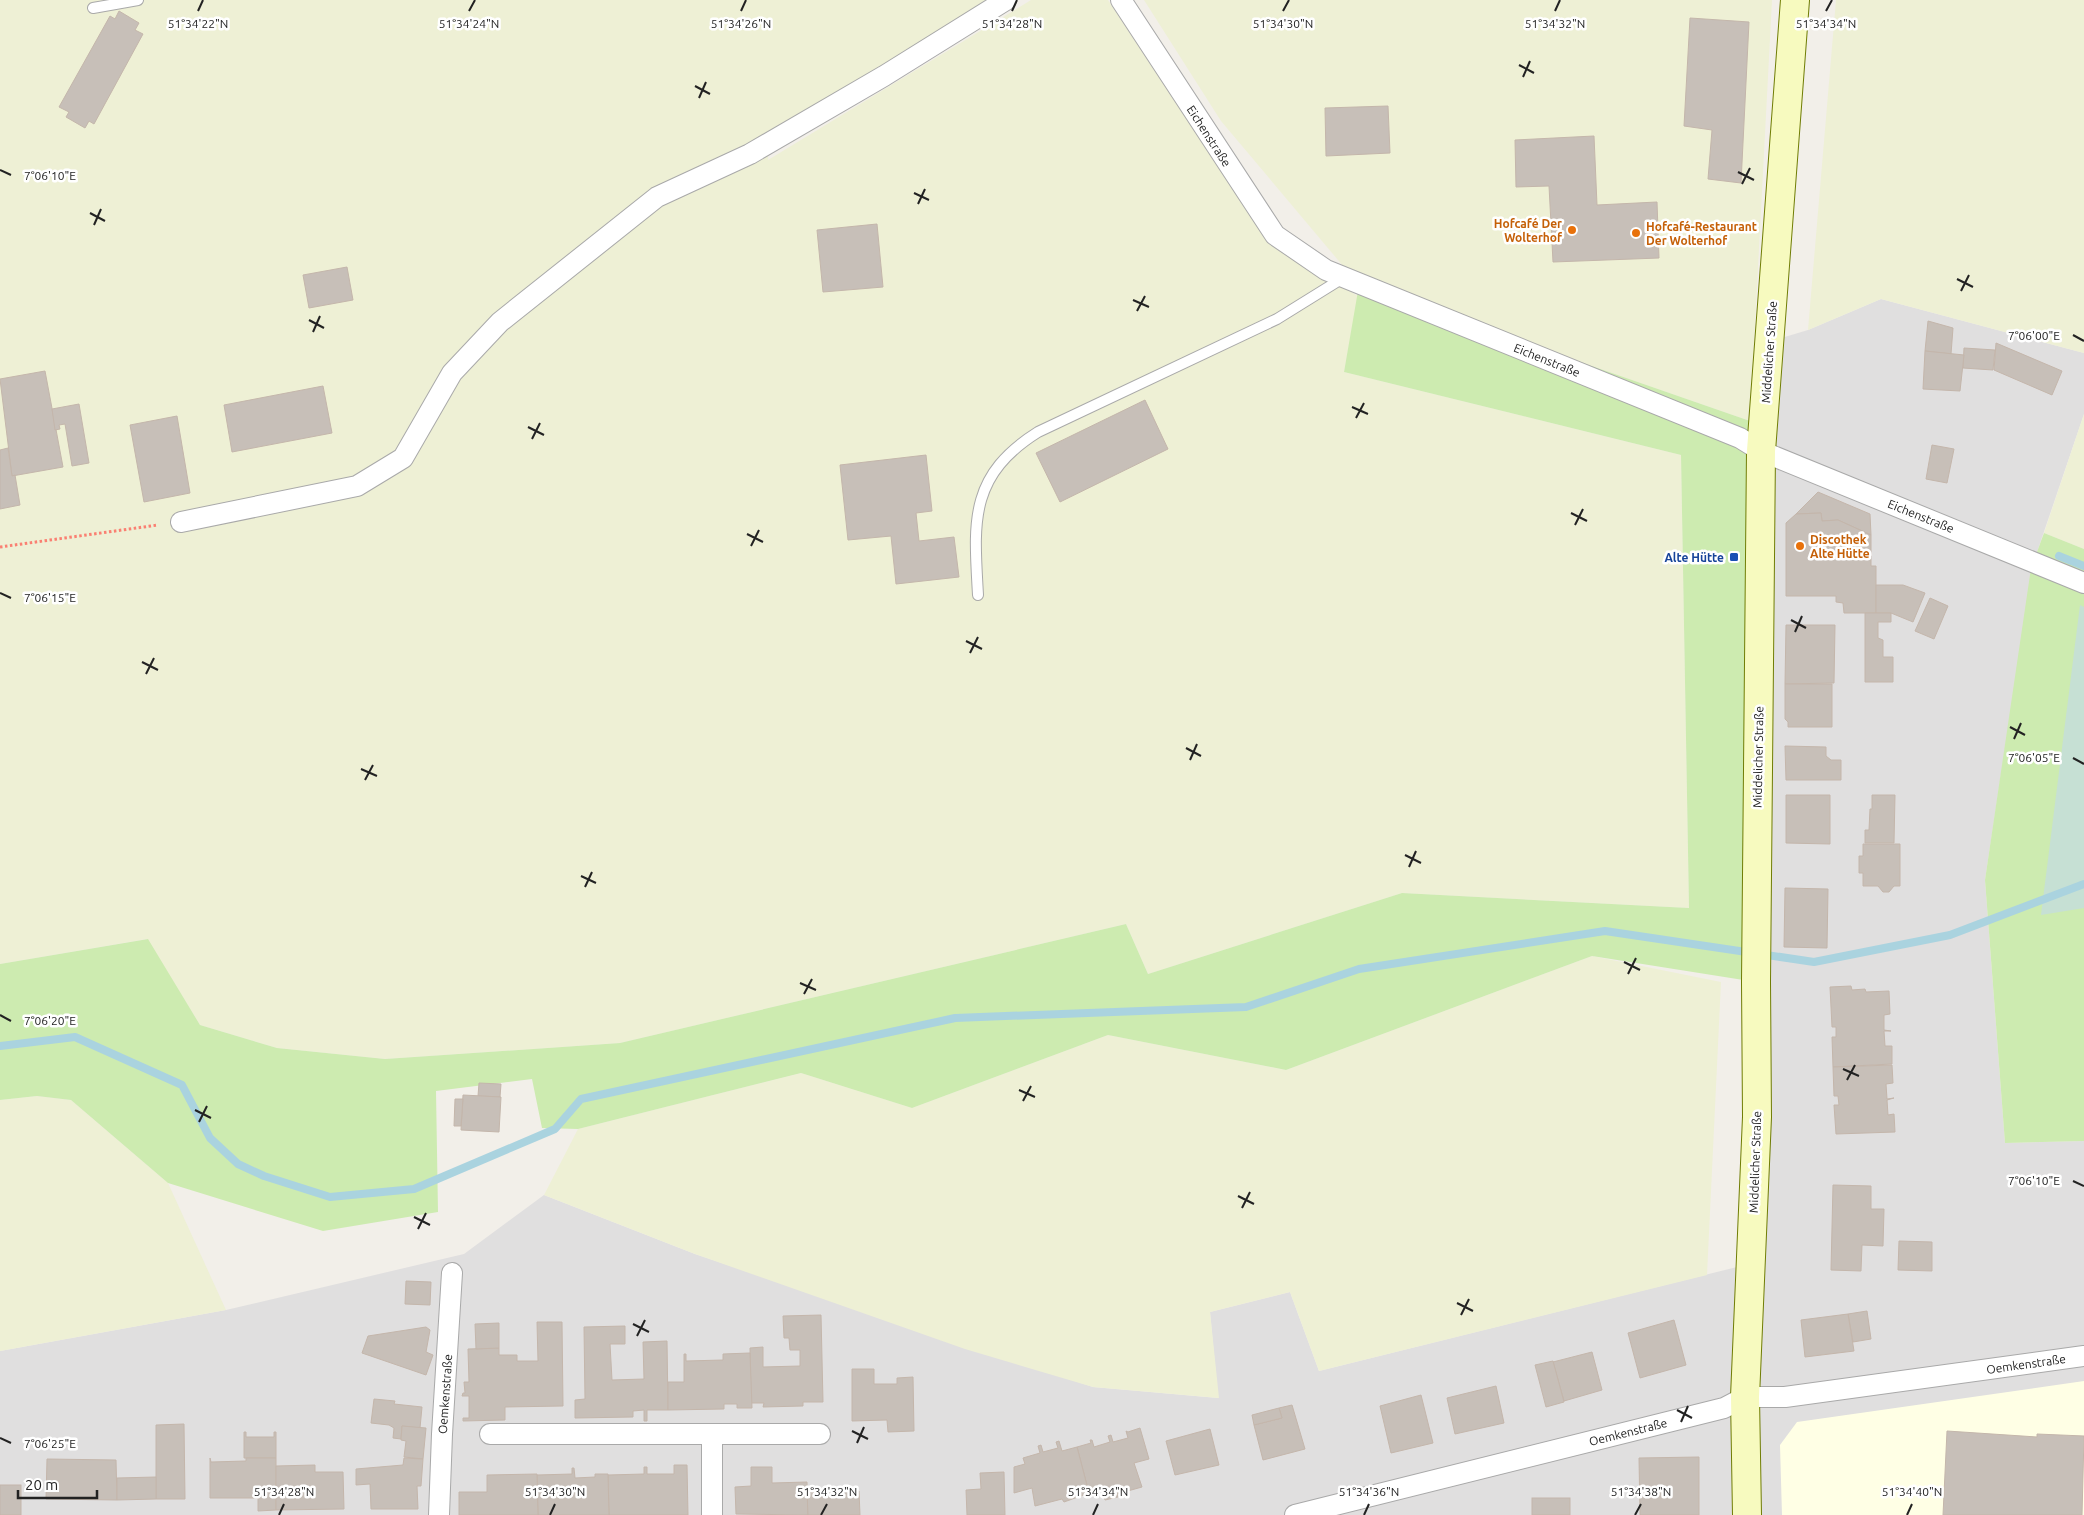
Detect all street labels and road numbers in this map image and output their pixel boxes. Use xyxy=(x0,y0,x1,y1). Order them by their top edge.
street label: Eichenstraße xyxy=(1184,103,1234,169)
street label: Middelicher Straße xyxy=(1759,301,1779,403)
street label: Eichenstraße xyxy=(1512,341,1582,379)
street label: Eichenstraße xyxy=(1886,497,1956,535)
street label: Middelicher Straße xyxy=(1751,706,1765,808)
street label: Middelicher Straße xyxy=(1747,1111,1763,1213)
street label: Oemkenstraße xyxy=(1985,1352,2067,1376)
street label: Oemkenstraße xyxy=(436,1354,454,1434)
street label: Oemkenstraße xyxy=(1588,1416,1668,1448)

